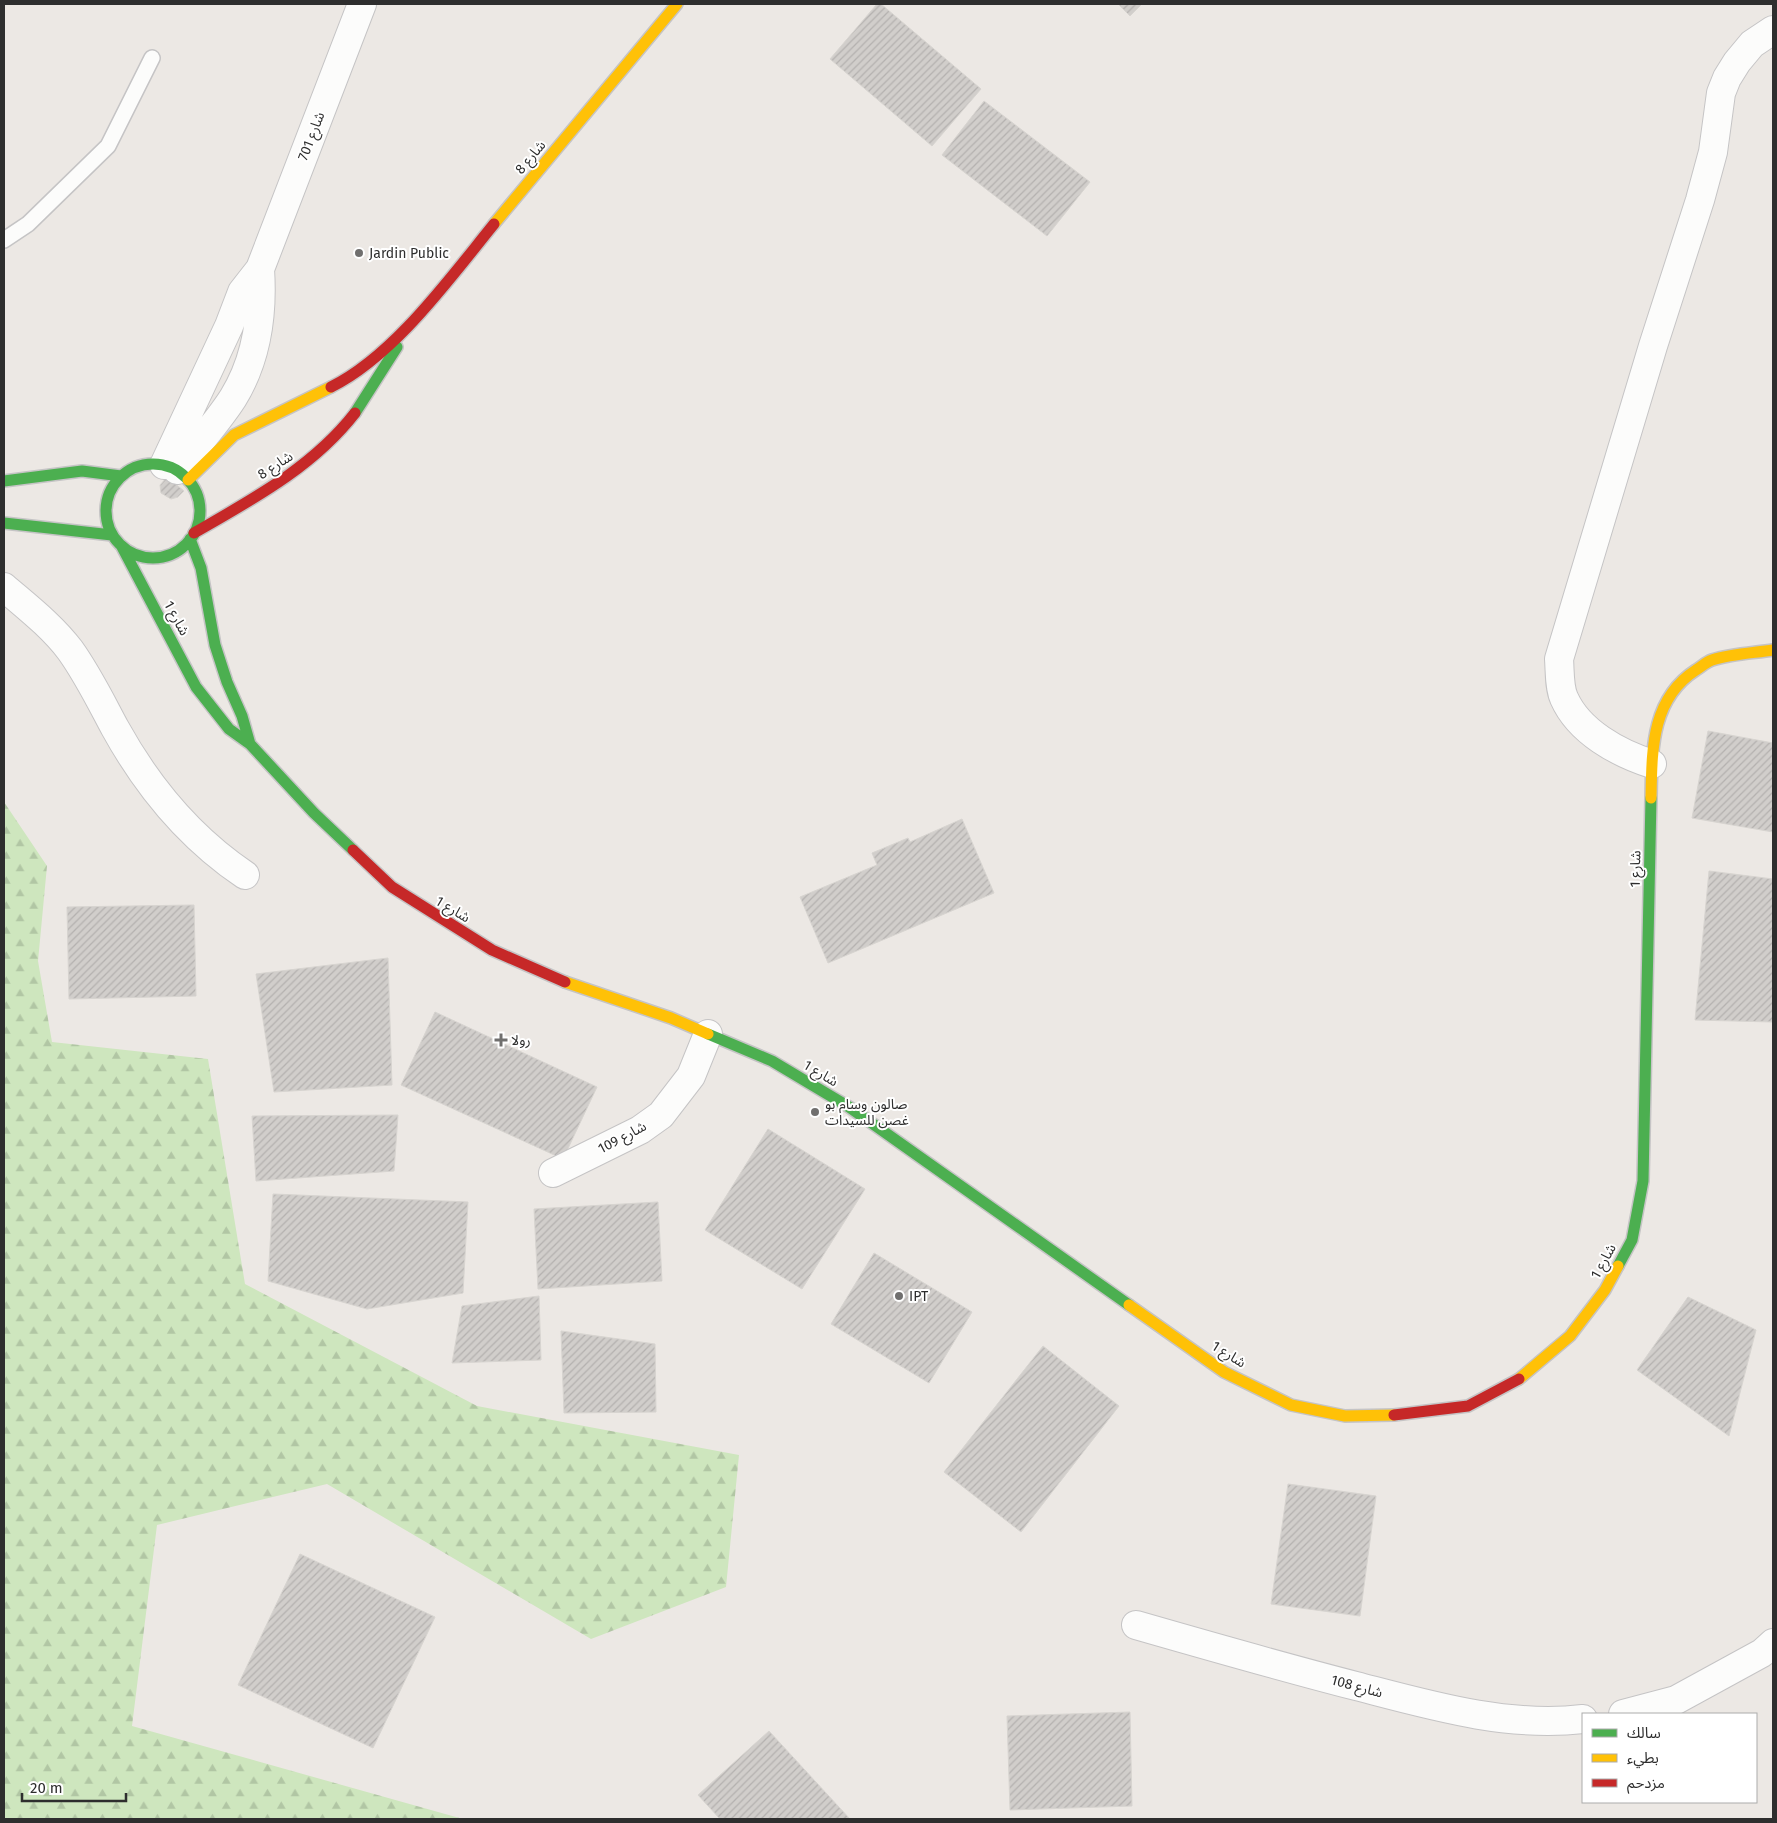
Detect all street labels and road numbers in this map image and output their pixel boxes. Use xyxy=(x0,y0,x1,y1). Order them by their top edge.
street label: شارع 701 xyxy=(294,110,330,164)
street label: شارع 8 xyxy=(511,137,551,179)
street label: شارع 8 xyxy=(254,448,297,485)
street label: شارع 1 xyxy=(158,598,193,640)
street label: شارع 1 xyxy=(1627,850,1646,888)
street label: شارع 1 xyxy=(431,893,473,928)
street label: شارع 1 xyxy=(799,1057,841,1092)
street label: شارع 109 xyxy=(595,1118,650,1159)
street label: شارع 1 xyxy=(1587,1241,1622,1283)
street label: شارع 1 xyxy=(1207,1337,1249,1373)
street label: شارع 108 xyxy=(1329,1671,1384,1703)

